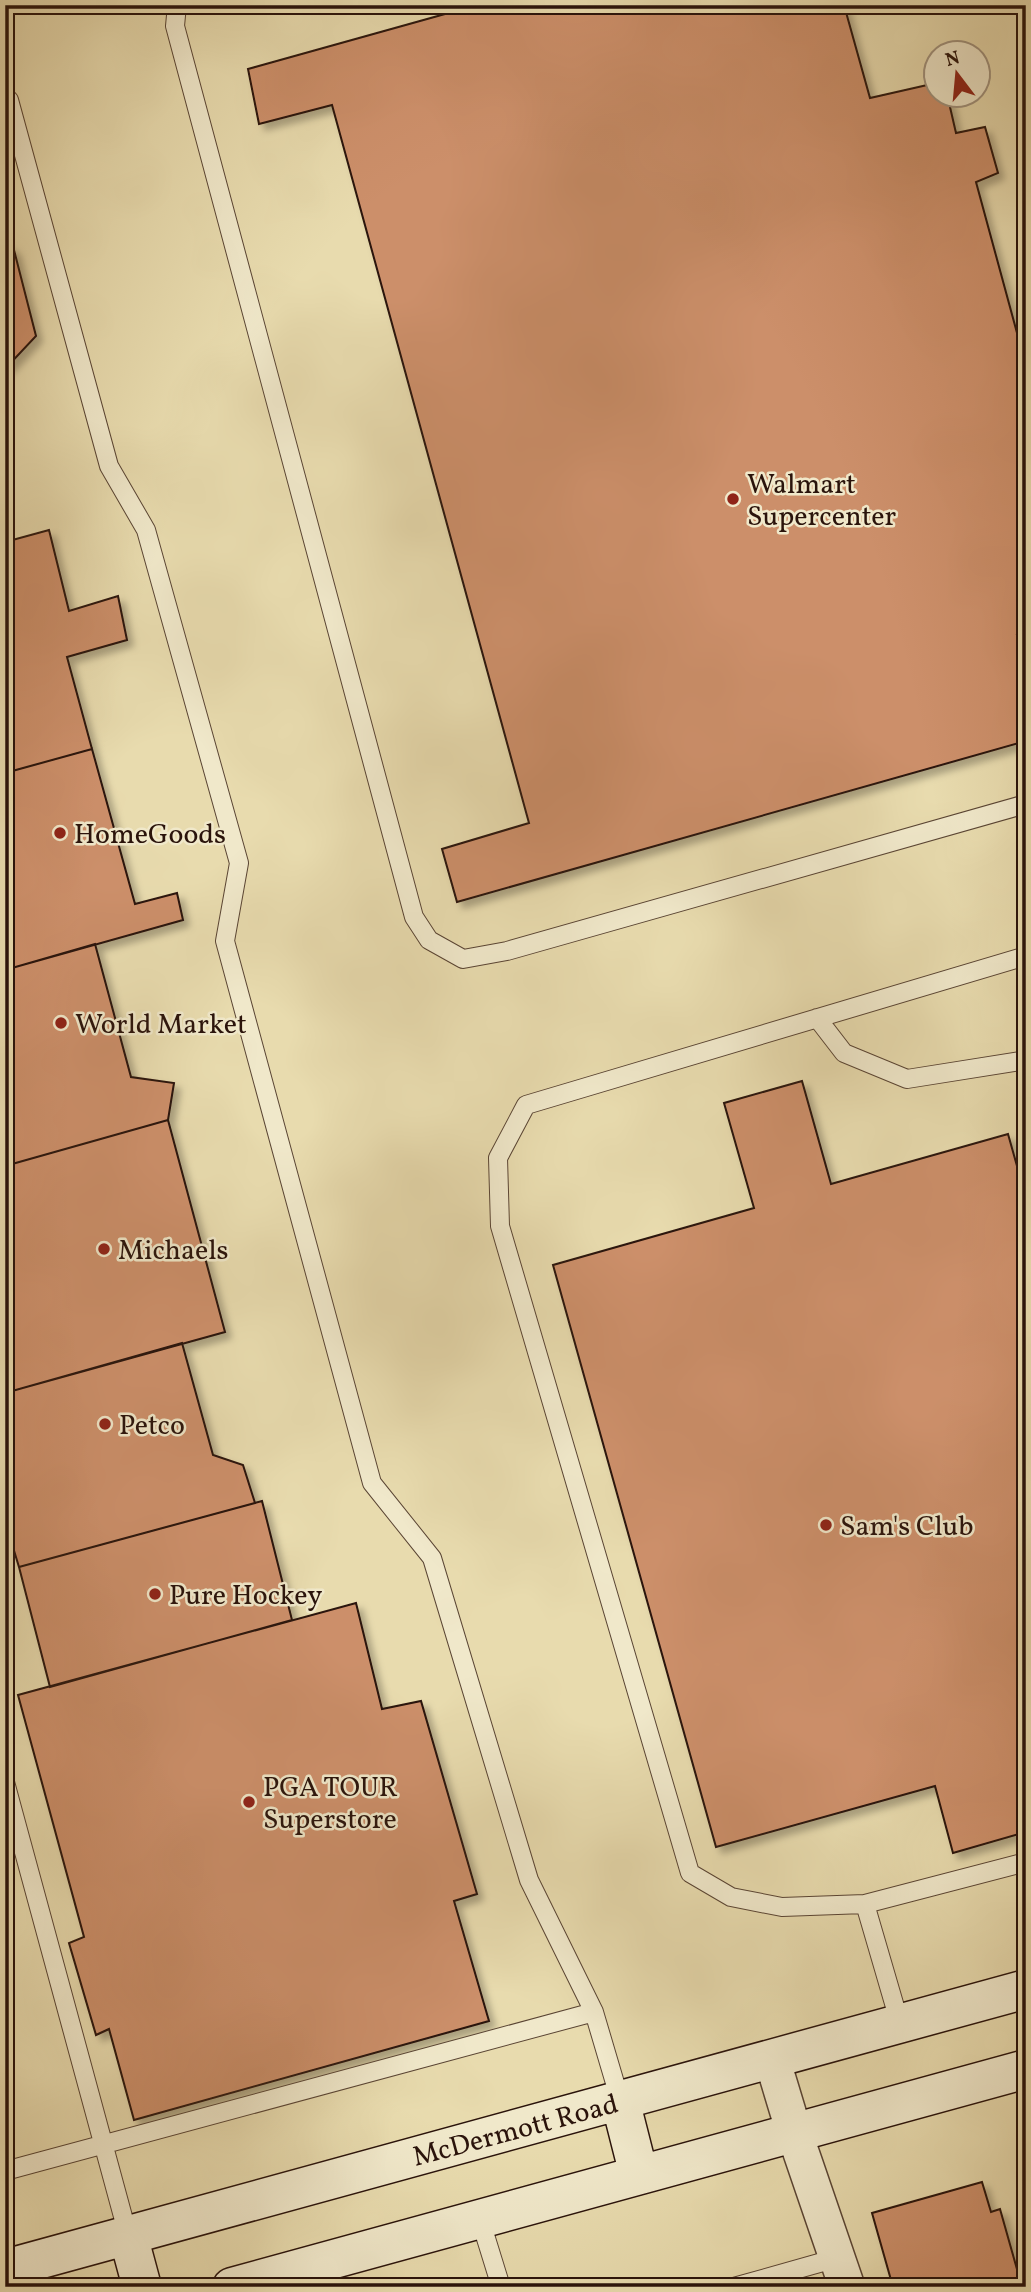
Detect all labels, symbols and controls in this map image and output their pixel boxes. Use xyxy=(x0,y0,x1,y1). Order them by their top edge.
north arrow xyxy=(922,38,992,108)
text: N xyxy=(943,45,963,74)
place label: Walmart Supercenter xyxy=(747,466,897,537)
marker: Walmart Supercenter xyxy=(725,491,741,507)
place label: HomeGoods xyxy=(74,816,226,855)
marker: HomeGoods xyxy=(52,825,68,841)
place label: World Market xyxy=(75,1006,247,1045)
marker: World Market xyxy=(53,1015,69,1031)
place label: Michaels xyxy=(118,1232,229,1271)
marker: Michaels xyxy=(96,1241,112,1257)
place label: Petco xyxy=(119,1407,185,1446)
marker: Petco xyxy=(97,1416,113,1432)
place label: Sam's Club xyxy=(840,1508,974,1547)
marker: Sam's Club xyxy=(818,1517,834,1533)
place label: Pure Hockey xyxy=(169,1577,322,1616)
marker: Pure Hockey xyxy=(147,1586,163,1602)
place label: PGA TOUR Superstore xyxy=(263,1769,398,1840)
marker: PGA TOUR Superstore xyxy=(241,1794,257,1810)
street label: McDermott Road xyxy=(409,2085,623,2178)

